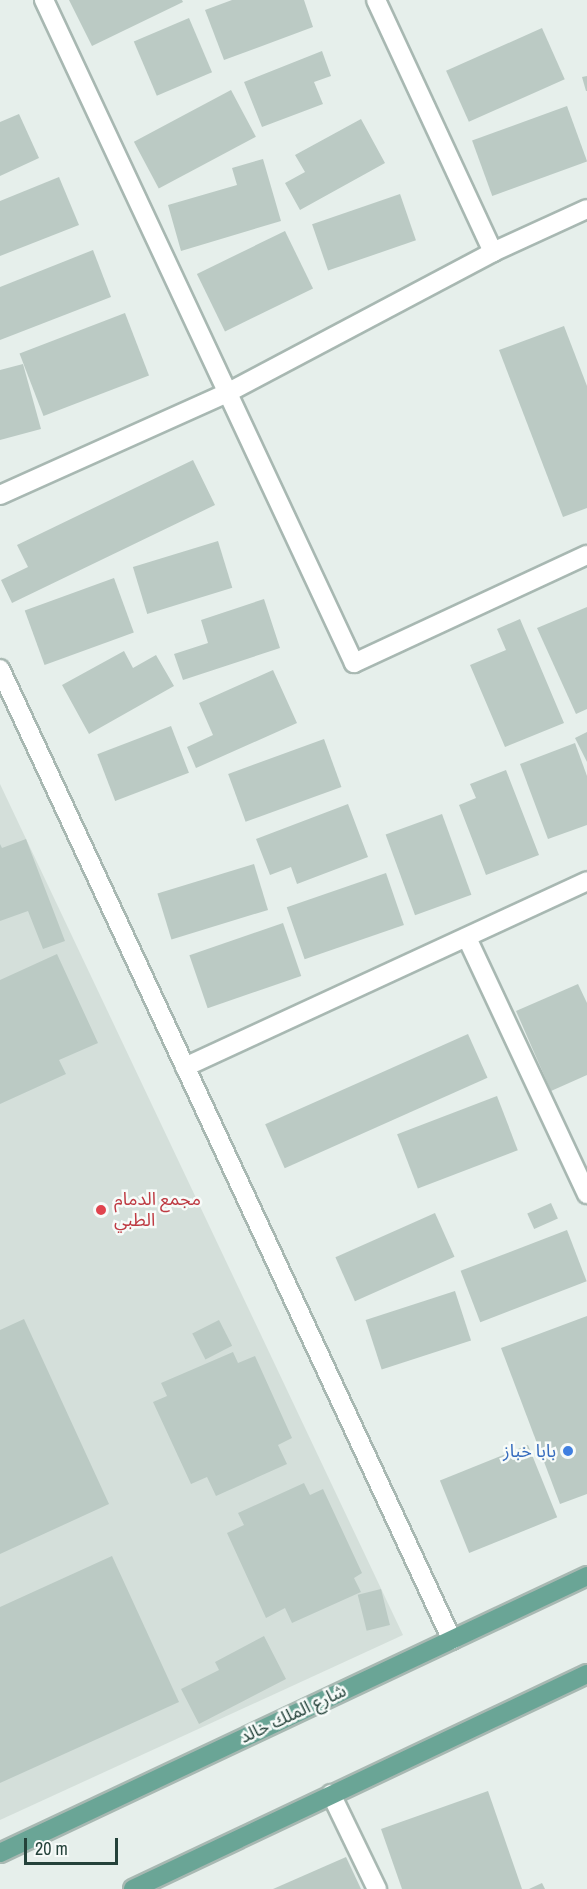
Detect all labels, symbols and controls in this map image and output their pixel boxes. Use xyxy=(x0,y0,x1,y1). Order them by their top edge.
place label: مجمع الدمام الطبي xyxy=(114,1189,201,1232)
marker: مجمع الدمام الطبي xyxy=(92,1201,110,1219)
place label: بابا خباز xyxy=(503,1440,556,1462)
marker: بابا خباز xyxy=(561,1444,575,1458)
street label: شارع الملك خالد xyxy=(236,1680,350,1748)
scale bar xyxy=(27,1826,122,1864)
text: 20 m xyxy=(35,1836,68,1861)

